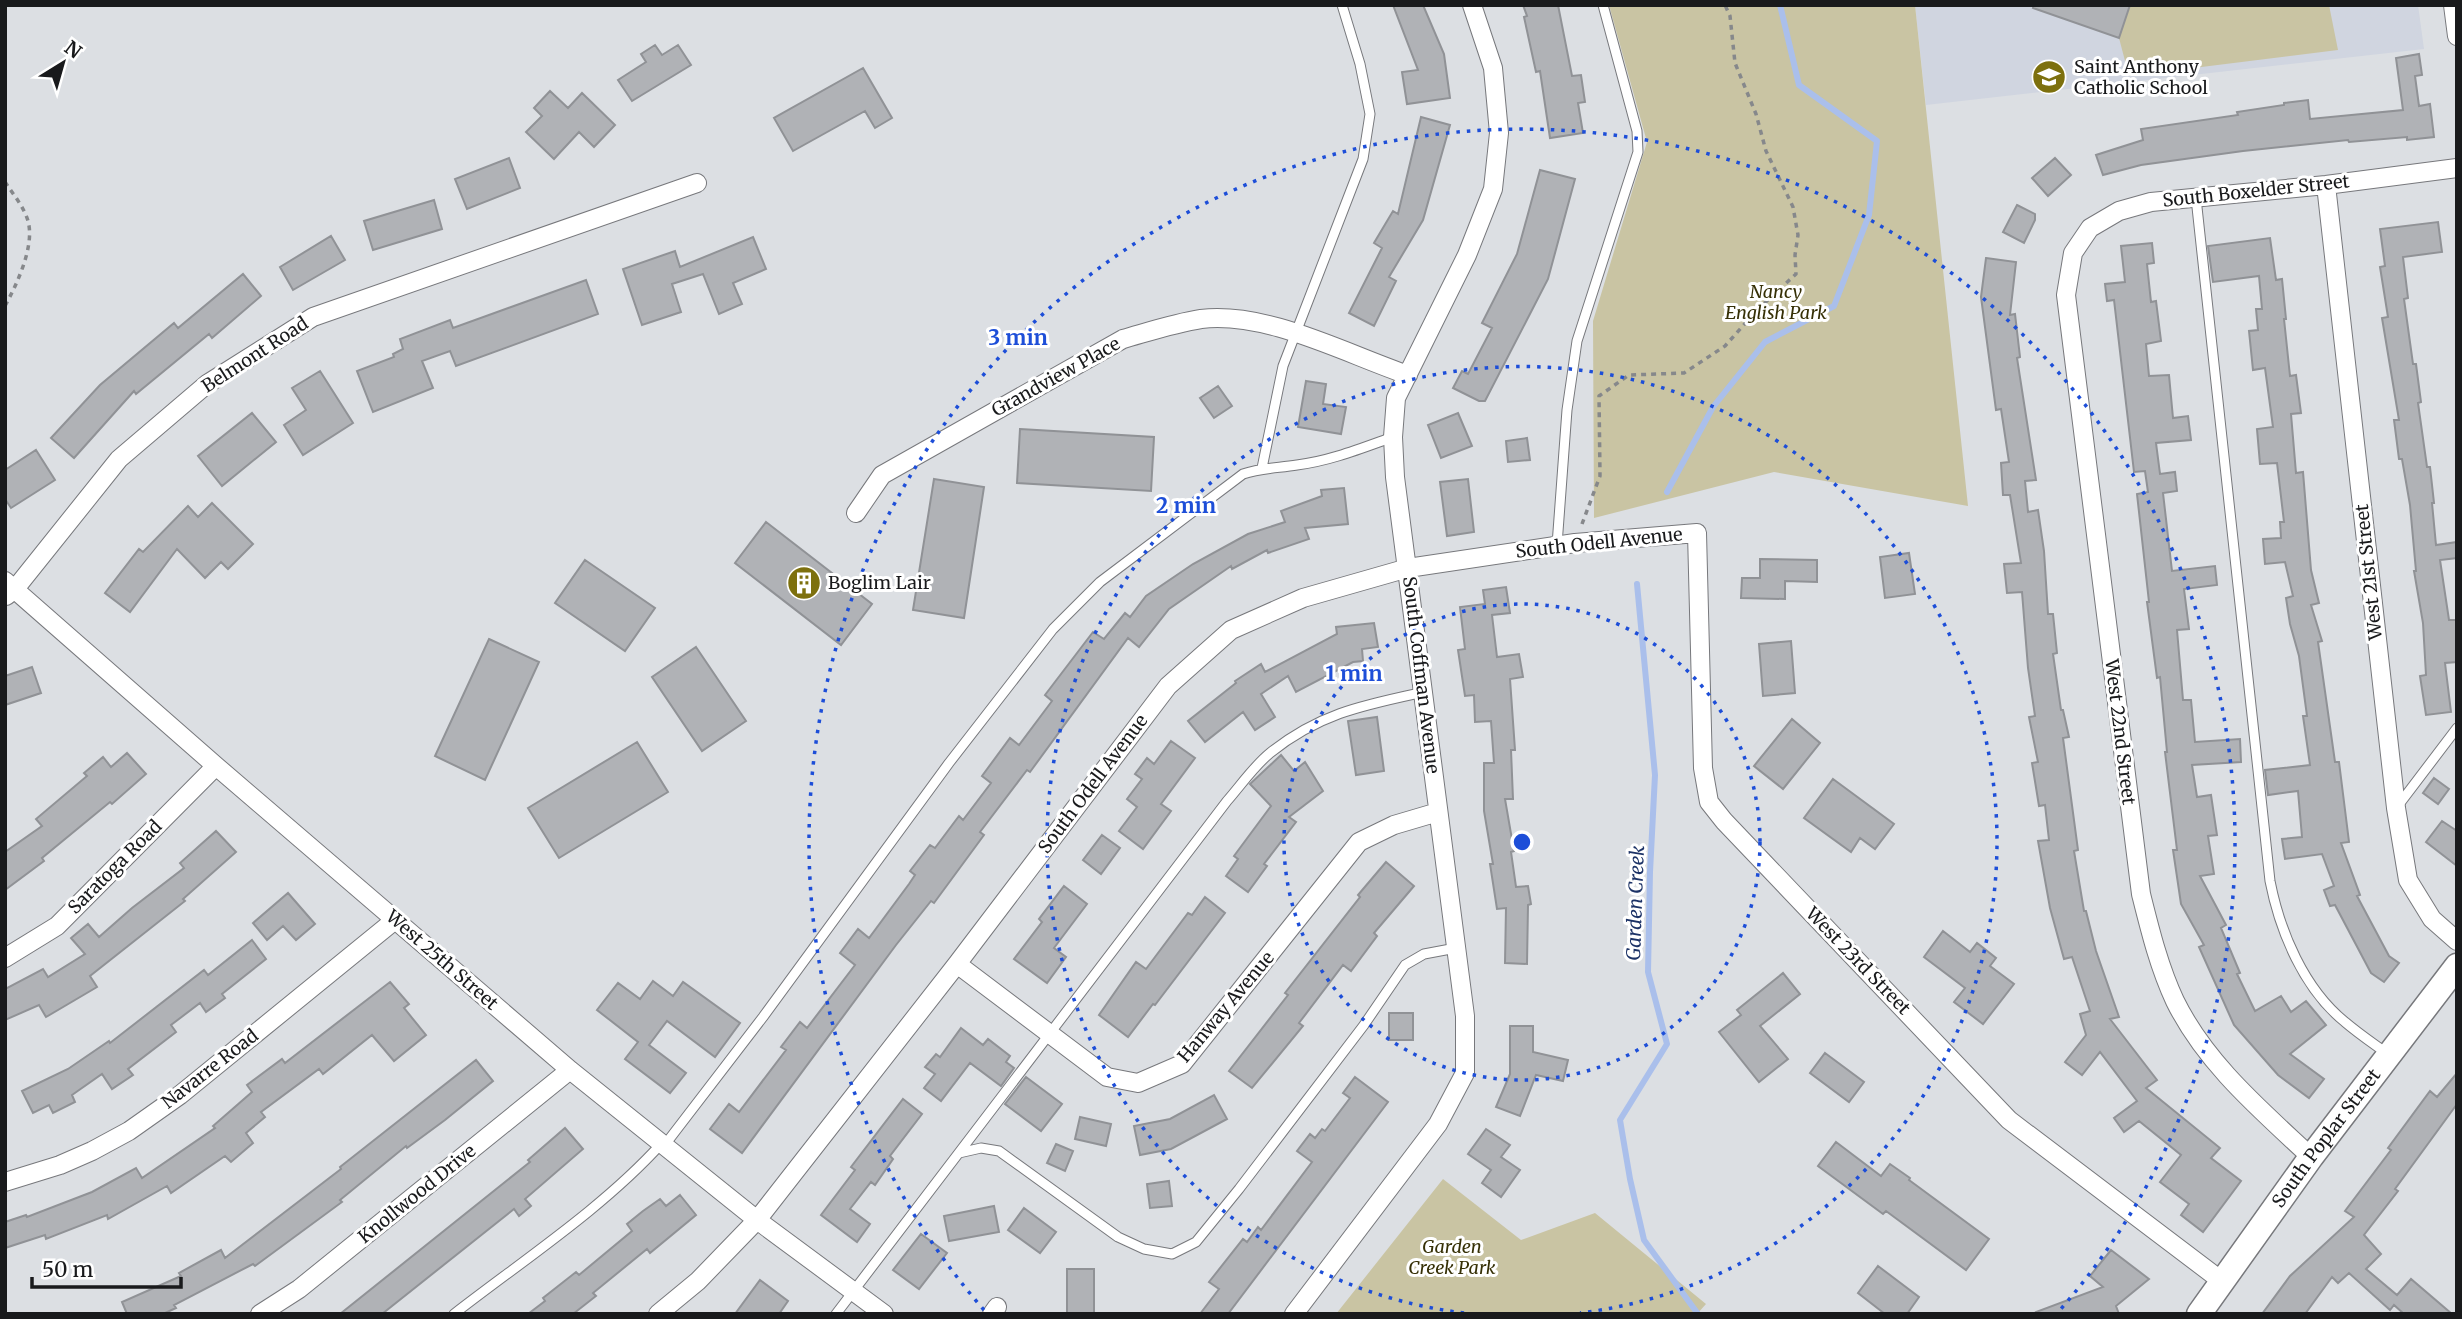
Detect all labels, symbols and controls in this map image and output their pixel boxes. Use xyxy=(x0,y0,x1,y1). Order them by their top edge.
north arrow xyxy=(28,28,98,98)
text: N xyxy=(60,35,86,64)
place label: Saint Anthony Catholic School xyxy=(2074,55,2208,99)
school or university icon: Saint Anthony Catholic School xyxy=(2030,58,2068,96)
street label: South Boxelder Street xyxy=(2161,169,2351,212)
park label: Nancy English Park xyxy=(1725,280,1827,324)
street label: Belmont Road xyxy=(197,312,312,398)
text: 3 min xyxy=(988,324,1048,351)
street label: Grandview Place xyxy=(988,332,1124,421)
text: 2 min xyxy=(1156,492,1216,519)
street label: West 21st Street xyxy=(2350,503,2387,642)
street label: South Odell Avenue xyxy=(1514,522,1684,563)
building icon: Boglim Lair xyxy=(785,564,823,602)
place label: Boglim Lair xyxy=(828,571,931,594)
street label: South Coffman Avenue xyxy=(1398,575,1445,775)
street label: West 22nd Street xyxy=(2100,657,2141,806)
text: 1 min xyxy=(1325,660,1383,687)
street label: South Odell Avenue xyxy=(1033,710,1152,858)
street label: Saratoga Road xyxy=(63,815,167,919)
centre of rings xyxy=(1510,830,1534,854)
water label: Garden Creek xyxy=(1621,845,1649,961)
street label: West 23rd Street xyxy=(1800,901,1916,1019)
street label: West 25th Street xyxy=(381,904,503,1015)
street label: Hanway Avenue xyxy=(1172,946,1279,1067)
street label: Navarre Road xyxy=(157,1024,263,1113)
street label: South Poplar Street xyxy=(2267,1064,2385,1212)
street label: Knollwood Drive xyxy=(353,1139,480,1248)
park label: Garden Creek Park xyxy=(1408,1235,1496,1279)
scale bar xyxy=(32,1246,180,1290)
text: 50 m xyxy=(42,1256,93,1283)

